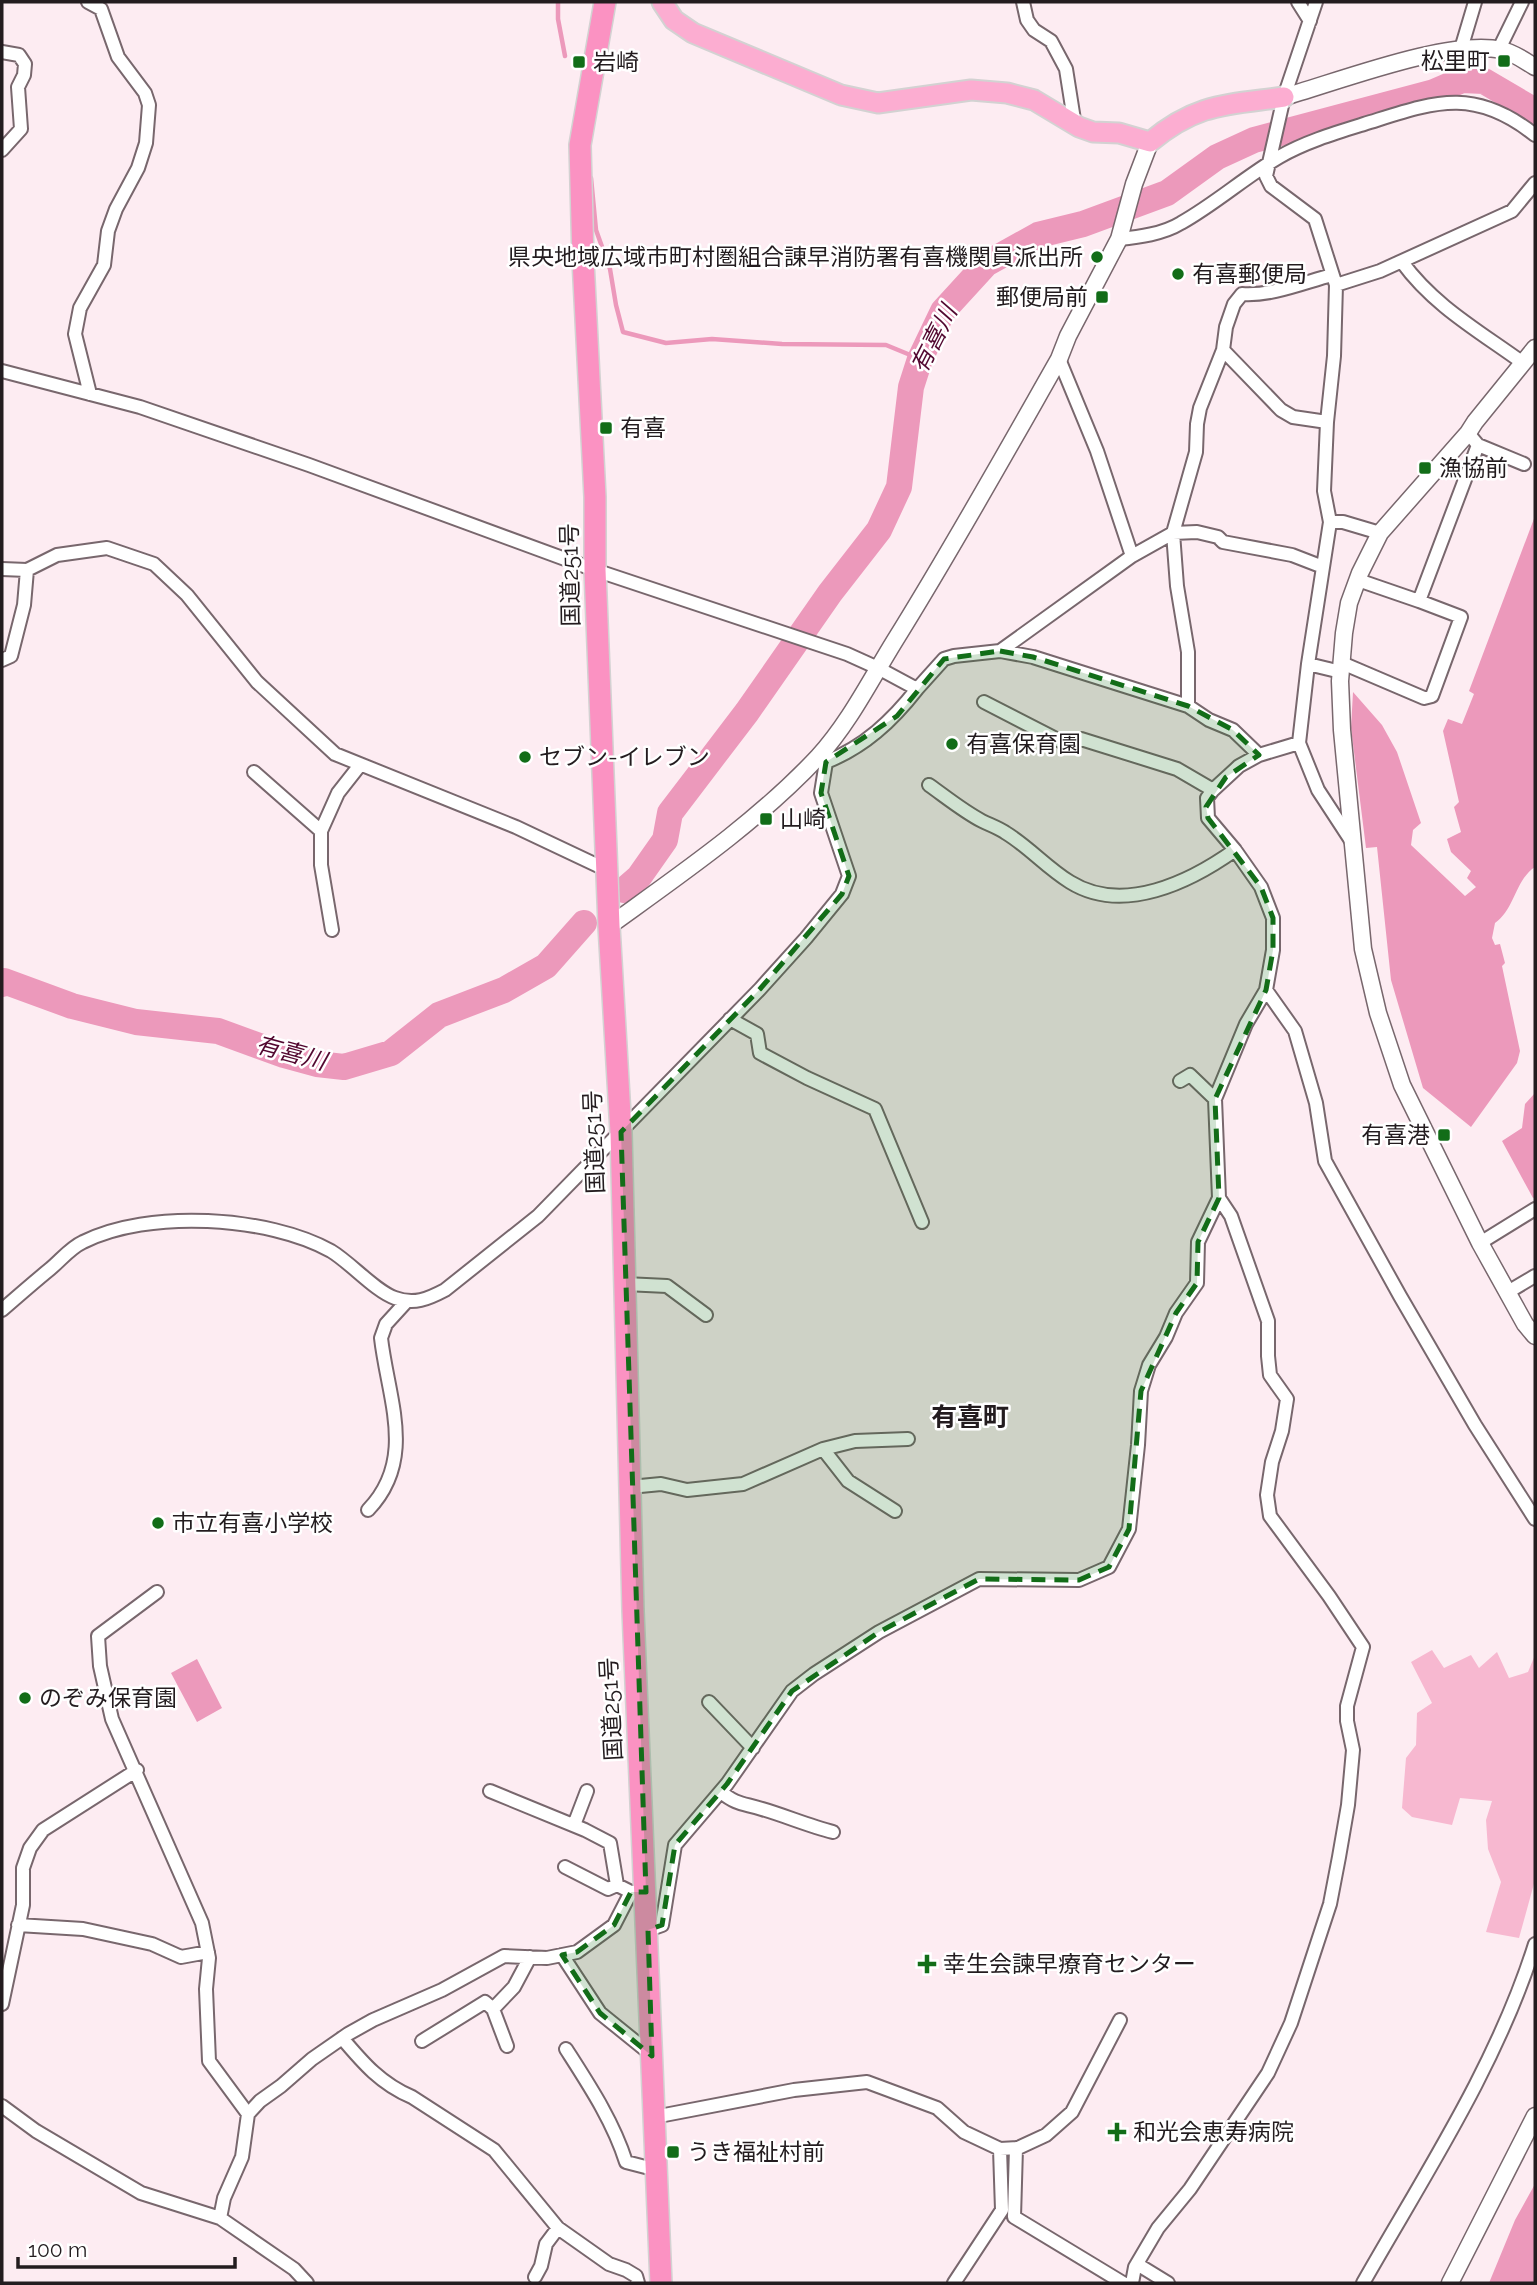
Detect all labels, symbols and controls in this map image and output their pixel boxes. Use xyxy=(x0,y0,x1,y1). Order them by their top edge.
place label: 松里町 xyxy=(1421,47,1490,74)
place label: 岩崎 xyxy=(593,48,639,75)
marker: 松里町 xyxy=(1496,53,1512,69)
marker: 岩崎 xyxy=(571,54,587,70)
place label: 県央地域広域市町村圏組合諌早消防署有喜機関員派出所 xyxy=(508,243,1083,270)
marker: 県央地域広域市町村圏組合諌早消防署有喜機関員派出所 xyxy=(1089,249,1105,265)
place label: 有喜郵便局 xyxy=(1192,260,1307,287)
marker: 有喜郵便局 xyxy=(1170,266,1186,282)
place label: 郵便局前 xyxy=(996,283,1088,310)
marker: 郵便局前 xyxy=(1094,289,1110,305)
water label: 有喜川 xyxy=(904,297,964,377)
place label: 有喜 xyxy=(620,414,666,441)
marker: 有喜 xyxy=(598,420,614,436)
place label: 漁協前 xyxy=(1439,454,1508,481)
marker: 漁協前 xyxy=(1417,460,1433,476)
street label: 国道251号 xyxy=(555,523,584,627)
place label: 有喜保育園 xyxy=(966,730,1081,757)
marker: 有喜保育園 xyxy=(944,736,960,752)
place label: セブン-イレブン xyxy=(539,743,710,770)
marker: セブン-イレブン xyxy=(517,749,533,765)
place label: 山崎 xyxy=(780,805,826,832)
marker: 山崎 xyxy=(758,811,774,827)
water label: 有喜川 xyxy=(253,1029,333,1077)
street label: 国道251号 xyxy=(578,1090,609,1194)
place label: 有喜港 xyxy=(1361,1121,1430,1148)
marker: 有喜港 xyxy=(1436,1127,1452,1143)
district label: 有喜町 xyxy=(931,1402,1009,1432)
place label: 市立有喜小学校 xyxy=(172,1509,333,1536)
marker: 市立有喜小学校 xyxy=(150,1515,166,1531)
street label: 国道251号 xyxy=(594,1657,627,1761)
place label: のぞみ保育園 xyxy=(39,1684,177,1711)
marker: のぞみ保育園 xyxy=(17,1690,33,1706)
place label: 幸生会諫早療育センター xyxy=(943,1950,1196,1977)
marker: 幸生会諫早療育センター xyxy=(917,1954,937,1974)
place label: 和光会恵寿病院 xyxy=(1133,2118,1294,2145)
marker: 和光会恵寿病院 xyxy=(1107,2122,1127,2142)
place label: うき福祉村前 xyxy=(687,2138,825,2165)
marker: うき福祉村前 xyxy=(665,2144,681,2160)
scale bar xyxy=(18,2226,234,2270)
text: 100 m xyxy=(28,2237,87,2262)

